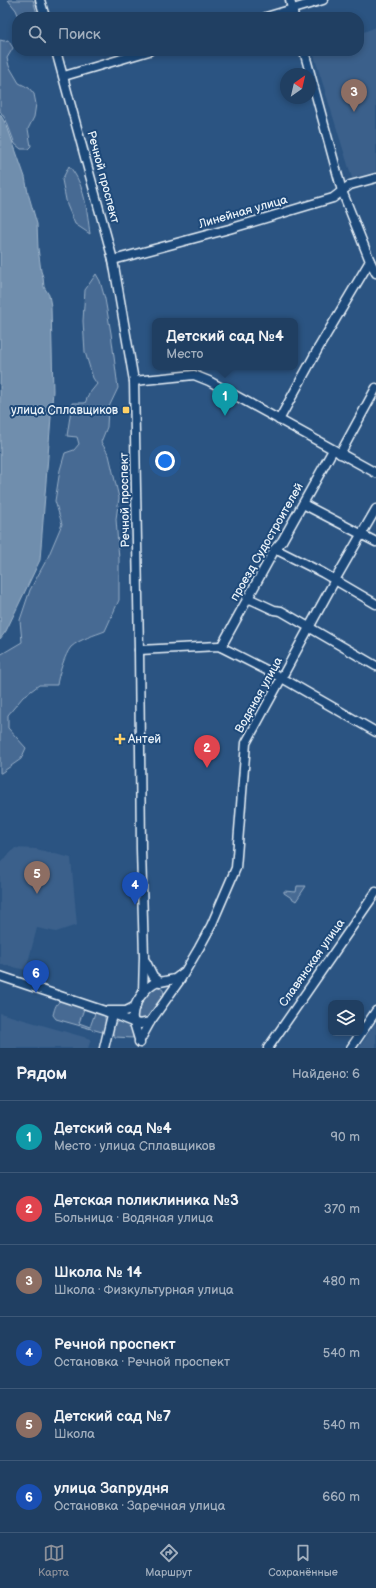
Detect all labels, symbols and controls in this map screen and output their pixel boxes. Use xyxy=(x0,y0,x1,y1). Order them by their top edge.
search box xyxy=(12,12,364,56)
icon: search xyxy=(26,23,48,45)
text: Поиск xyxy=(58,25,101,44)
north arrow xyxy=(280,68,316,104)
pin: 3 xyxy=(341,79,367,112)
street label: Речной проспект xyxy=(83,129,123,225)
street label: Линейная улица xyxy=(196,192,289,232)
popup xyxy=(152,318,298,370)
text: Детский сад №4 xyxy=(166,327,284,346)
text: Место xyxy=(166,346,203,362)
pin: 1 xyxy=(212,383,238,416)
place label: улица Сплавщиков xyxy=(11,403,119,418)
marker: улица Сплавщиков xyxy=(121,405,131,415)
your location xyxy=(155,451,175,471)
street label: Речной проспект xyxy=(117,452,133,548)
street label: проезд Судостроителей xyxy=(227,480,307,604)
street label: Водяная улица xyxy=(232,654,286,736)
place label: Антей xyxy=(127,732,161,747)
marker: Антей xyxy=(115,734,125,744)
pin: 2 xyxy=(194,735,220,768)
pin: 5 xyxy=(24,861,50,894)
pin: 4 xyxy=(122,872,148,905)
street label: Славянская улица xyxy=(276,916,348,1010)
pin: 6 xyxy=(23,960,49,993)
map controls xyxy=(328,1000,364,1036)
button: layers xyxy=(328,1000,364,1036)
text: Рядом xyxy=(16,1064,67,1084)
text: Найдено: 6 xyxy=(292,1066,360,1082)
text: Детский сад №4 xyxy=(54,1119,171,1138)
text: 1 xyxy=(26,1129,32,1145)
text: 90 m xyxy=(331,1129,360,1145)
text: Место · улица Сплавщиков xyxy=(54,1138,215,1154)
text: Детская поликлиника №3 xyxy=(54,1191,239,1210)
text: 2 xyxy=(25,1201,33,1217)
text: 370 m xyxy=(324,1201,360,1217)
text: Больница · Водяная улица xyxy=(54,1210,213,1226)
text: Школа № 14 xyxy=(54,1263,142,1282)
text: 3 xyxy=(25,1273,33,1289)
text: 480 m xyxy=(323,1273,360,1289)
text: Школа · Физкультурная улица xyxy=(54,1282,234,1298)
text: Речной проспект xyxy=(54,1335,176,1354)
text: 4 xyxy=(25,1345,33,1361)
text: 540 m xyxy=(323,1345,360,1361)
text: Остановка · Речной проспект xyxy=(54,1354,230,1370)
text: Детский сад №7 xyxy=(54,1407,171,1426)
text: 5 xyxy=(25,1417,33,1433)
text: 540 m xyxy=(323,1417,360,1433)
text: Школа xyxy=(54,1426,95,1442)
text: улица Запрудня xyxy=(54,1479,169,1498)
text: 6 xyxy=(25,1489,33,1505)
text: 660 m xyxy=(322,1489,360,1505)
text: Остановка · Заречная улица xyxy=(54,1498,225,1514)
tab: Карта xyxy=(38,1542,69,1579)
tab: Маршрут xyxy=(145,1542,192,1579)
tab: Сохранённые xyxy=(268,1542,338,1579)

